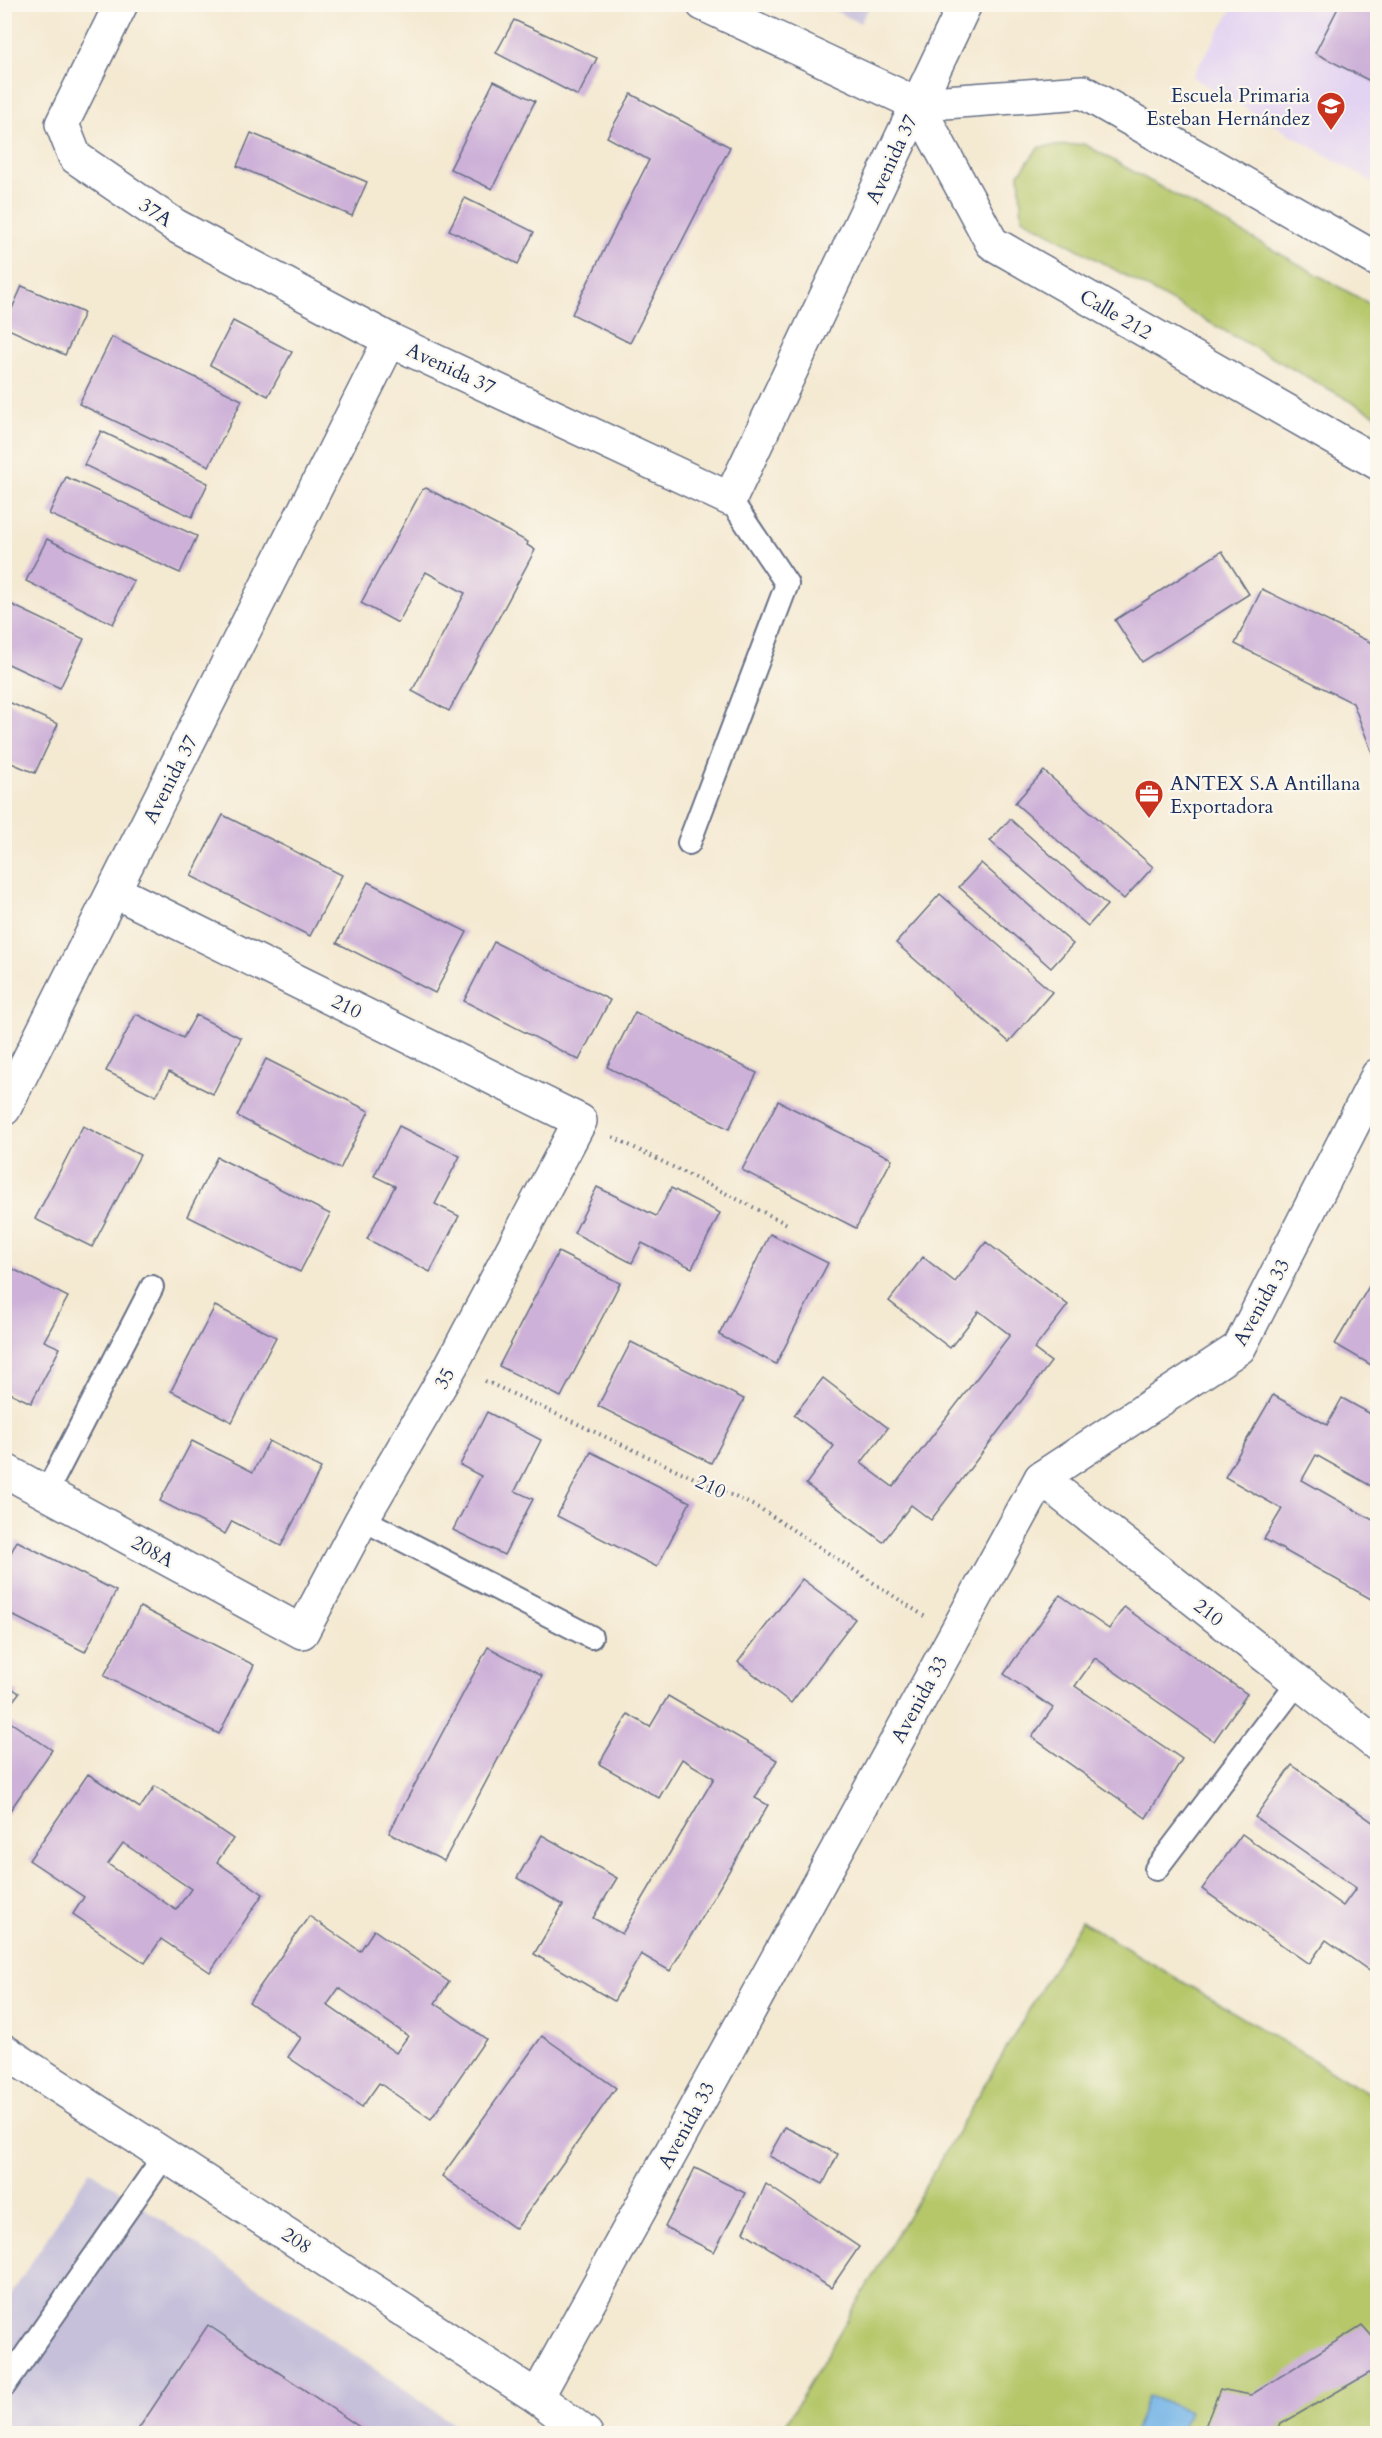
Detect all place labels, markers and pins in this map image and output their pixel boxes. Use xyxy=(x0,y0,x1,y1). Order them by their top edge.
place label: Escuela Primaria Esteban Hernández xyxy=(1146,82,1310,132)
school or university icon: Escuela Primaria Esteban Hernández xyxy=(1315,90,1347,132)
place label: ANTEX S.A Antillana Exportadora xyxy=(1170,770,1361,820)
office icon: ANTEX S.A Antillana Exportadora xyxy=(1133,778,1165,820)

